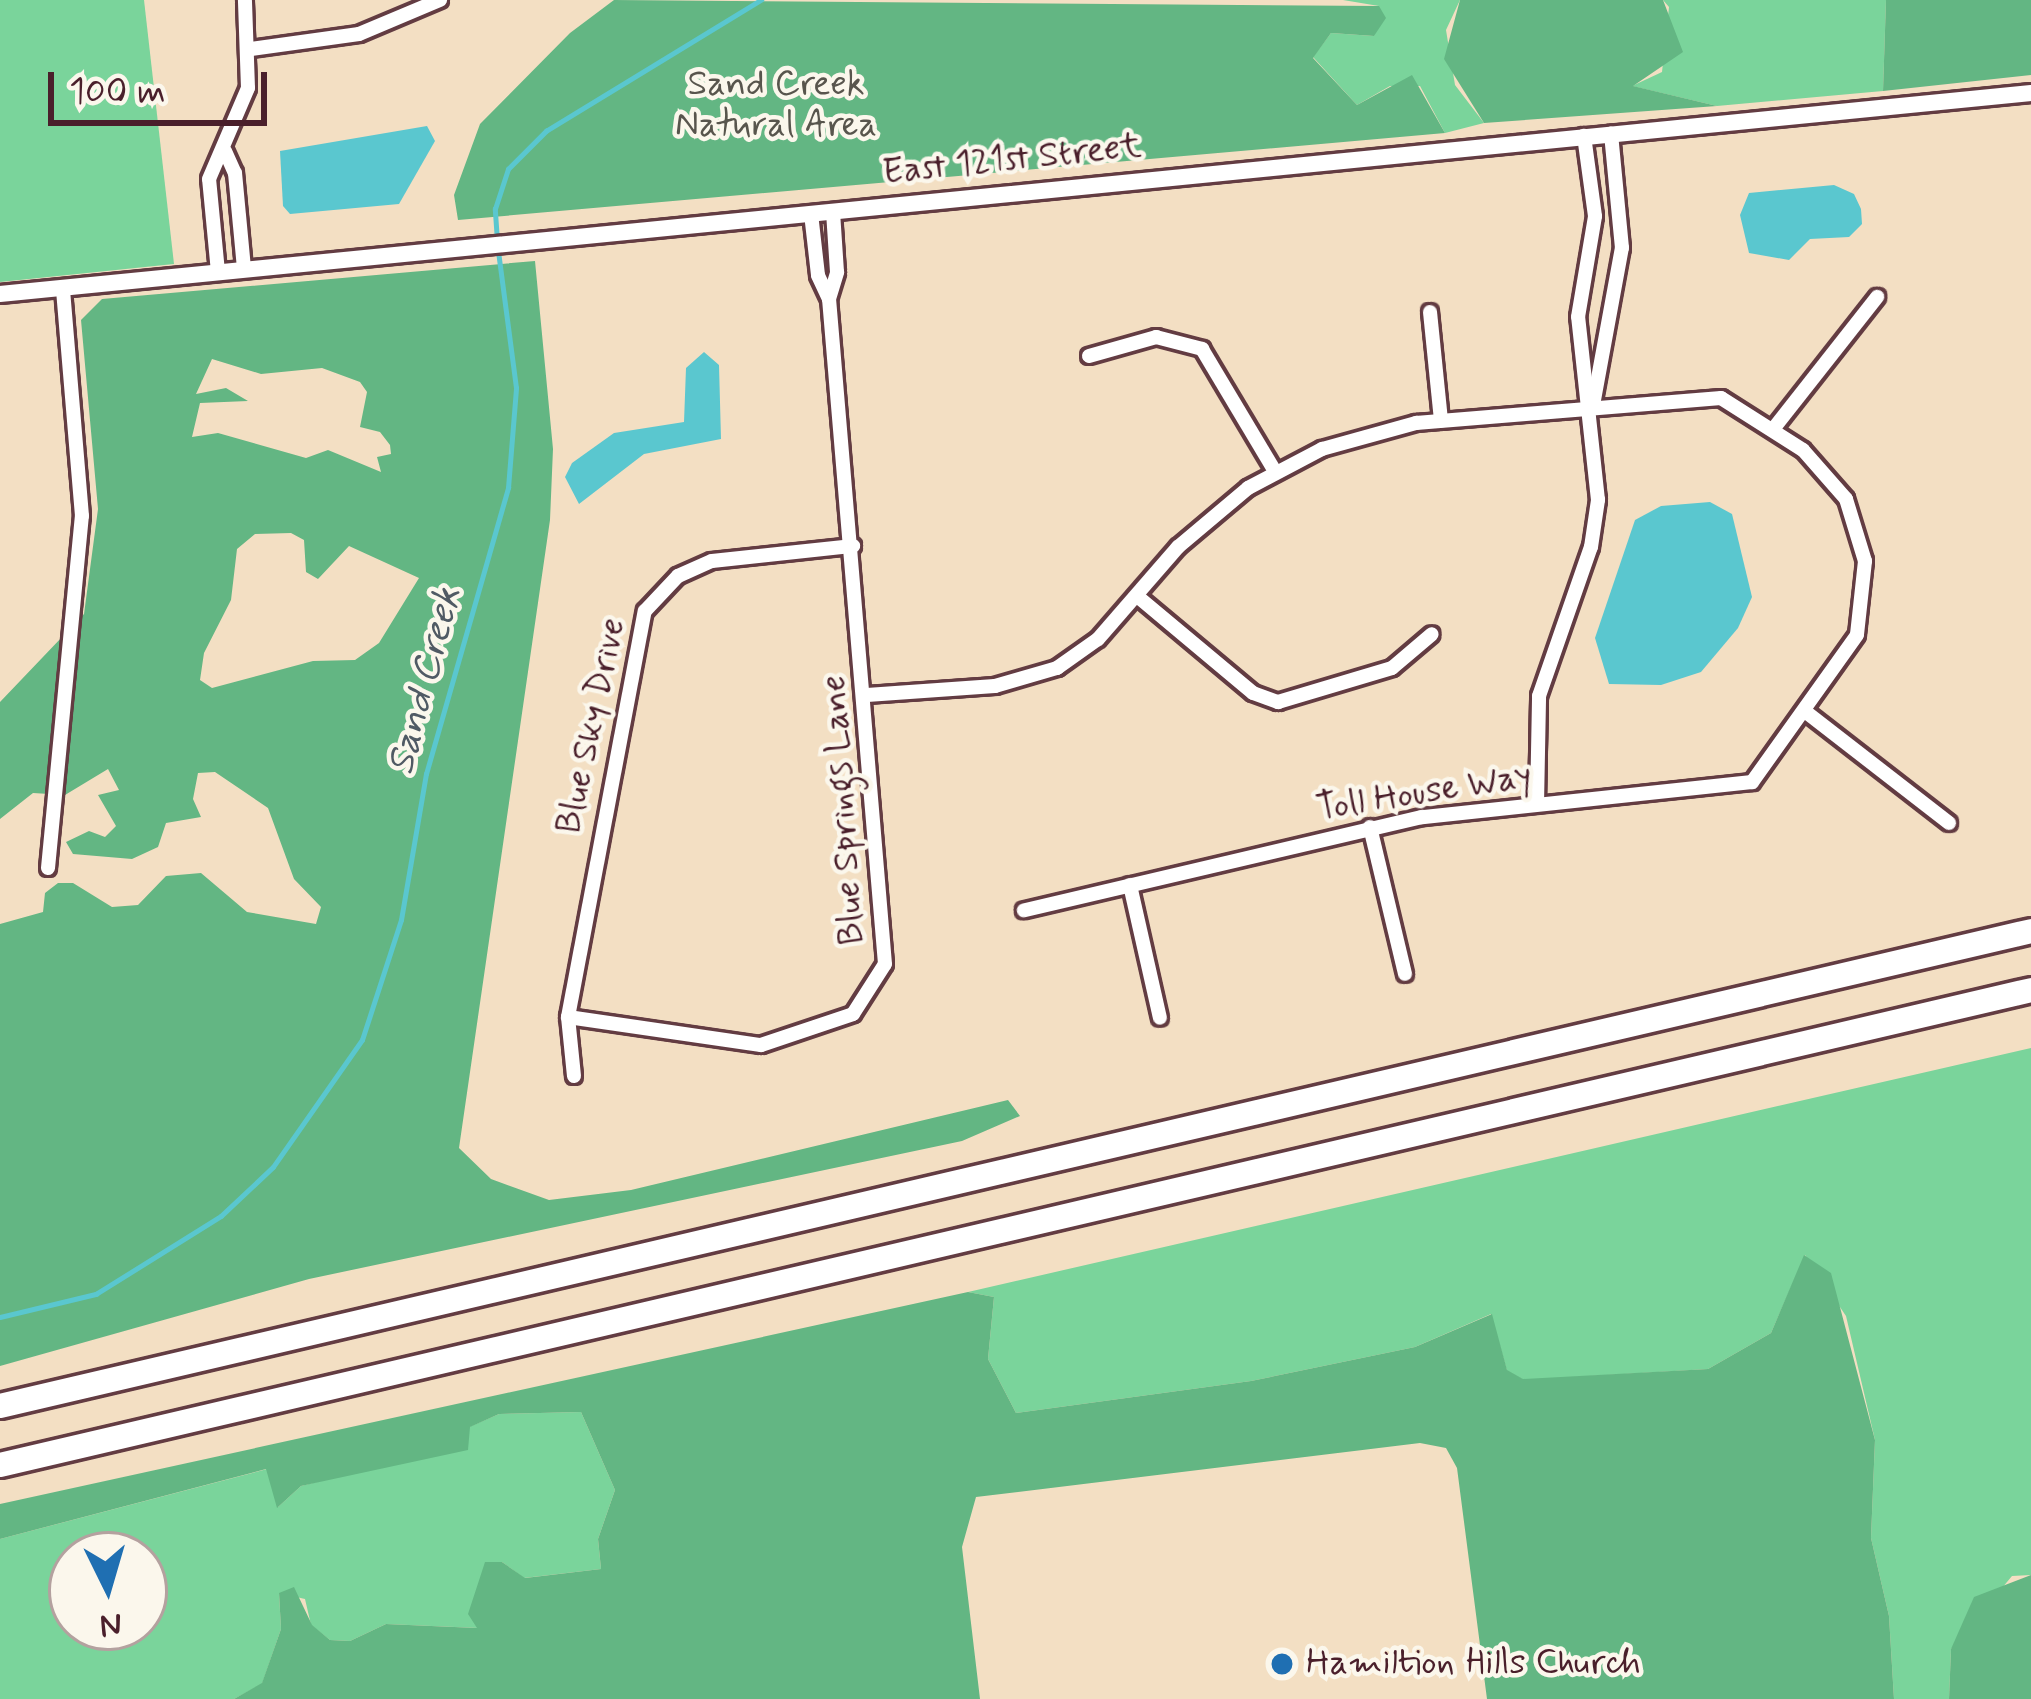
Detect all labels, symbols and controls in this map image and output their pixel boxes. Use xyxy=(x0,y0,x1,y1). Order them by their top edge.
scale bar xyxy=(54,48,273,122)
park label: Sand Creek Natural Area xyxy=(673,62,879,147)
text: 100 m xyxy=(69,69,166,116)
street label: East 121st Street xyxy=(880,125,1144,195)
water label: Sand Creek xyxy=(379,582,473,780)
street label: Blue Sky Drive xyxy=(548,614,636,838)
street label: Blue Springs Lane xyxy=(813,674,875,946)
street label: Toll House Way xyxy=(1311,754,1537,832)
north arrow xyxy=(48,1531,168,1651)
text: N xyxy=(98,1601,124,1647)
place label: Hamiltion Hills Church xyxy=(1306,1642,1651,1686)
marker: Hamiltion Hills Church xyxy=(1269,1651,1295,1677)

